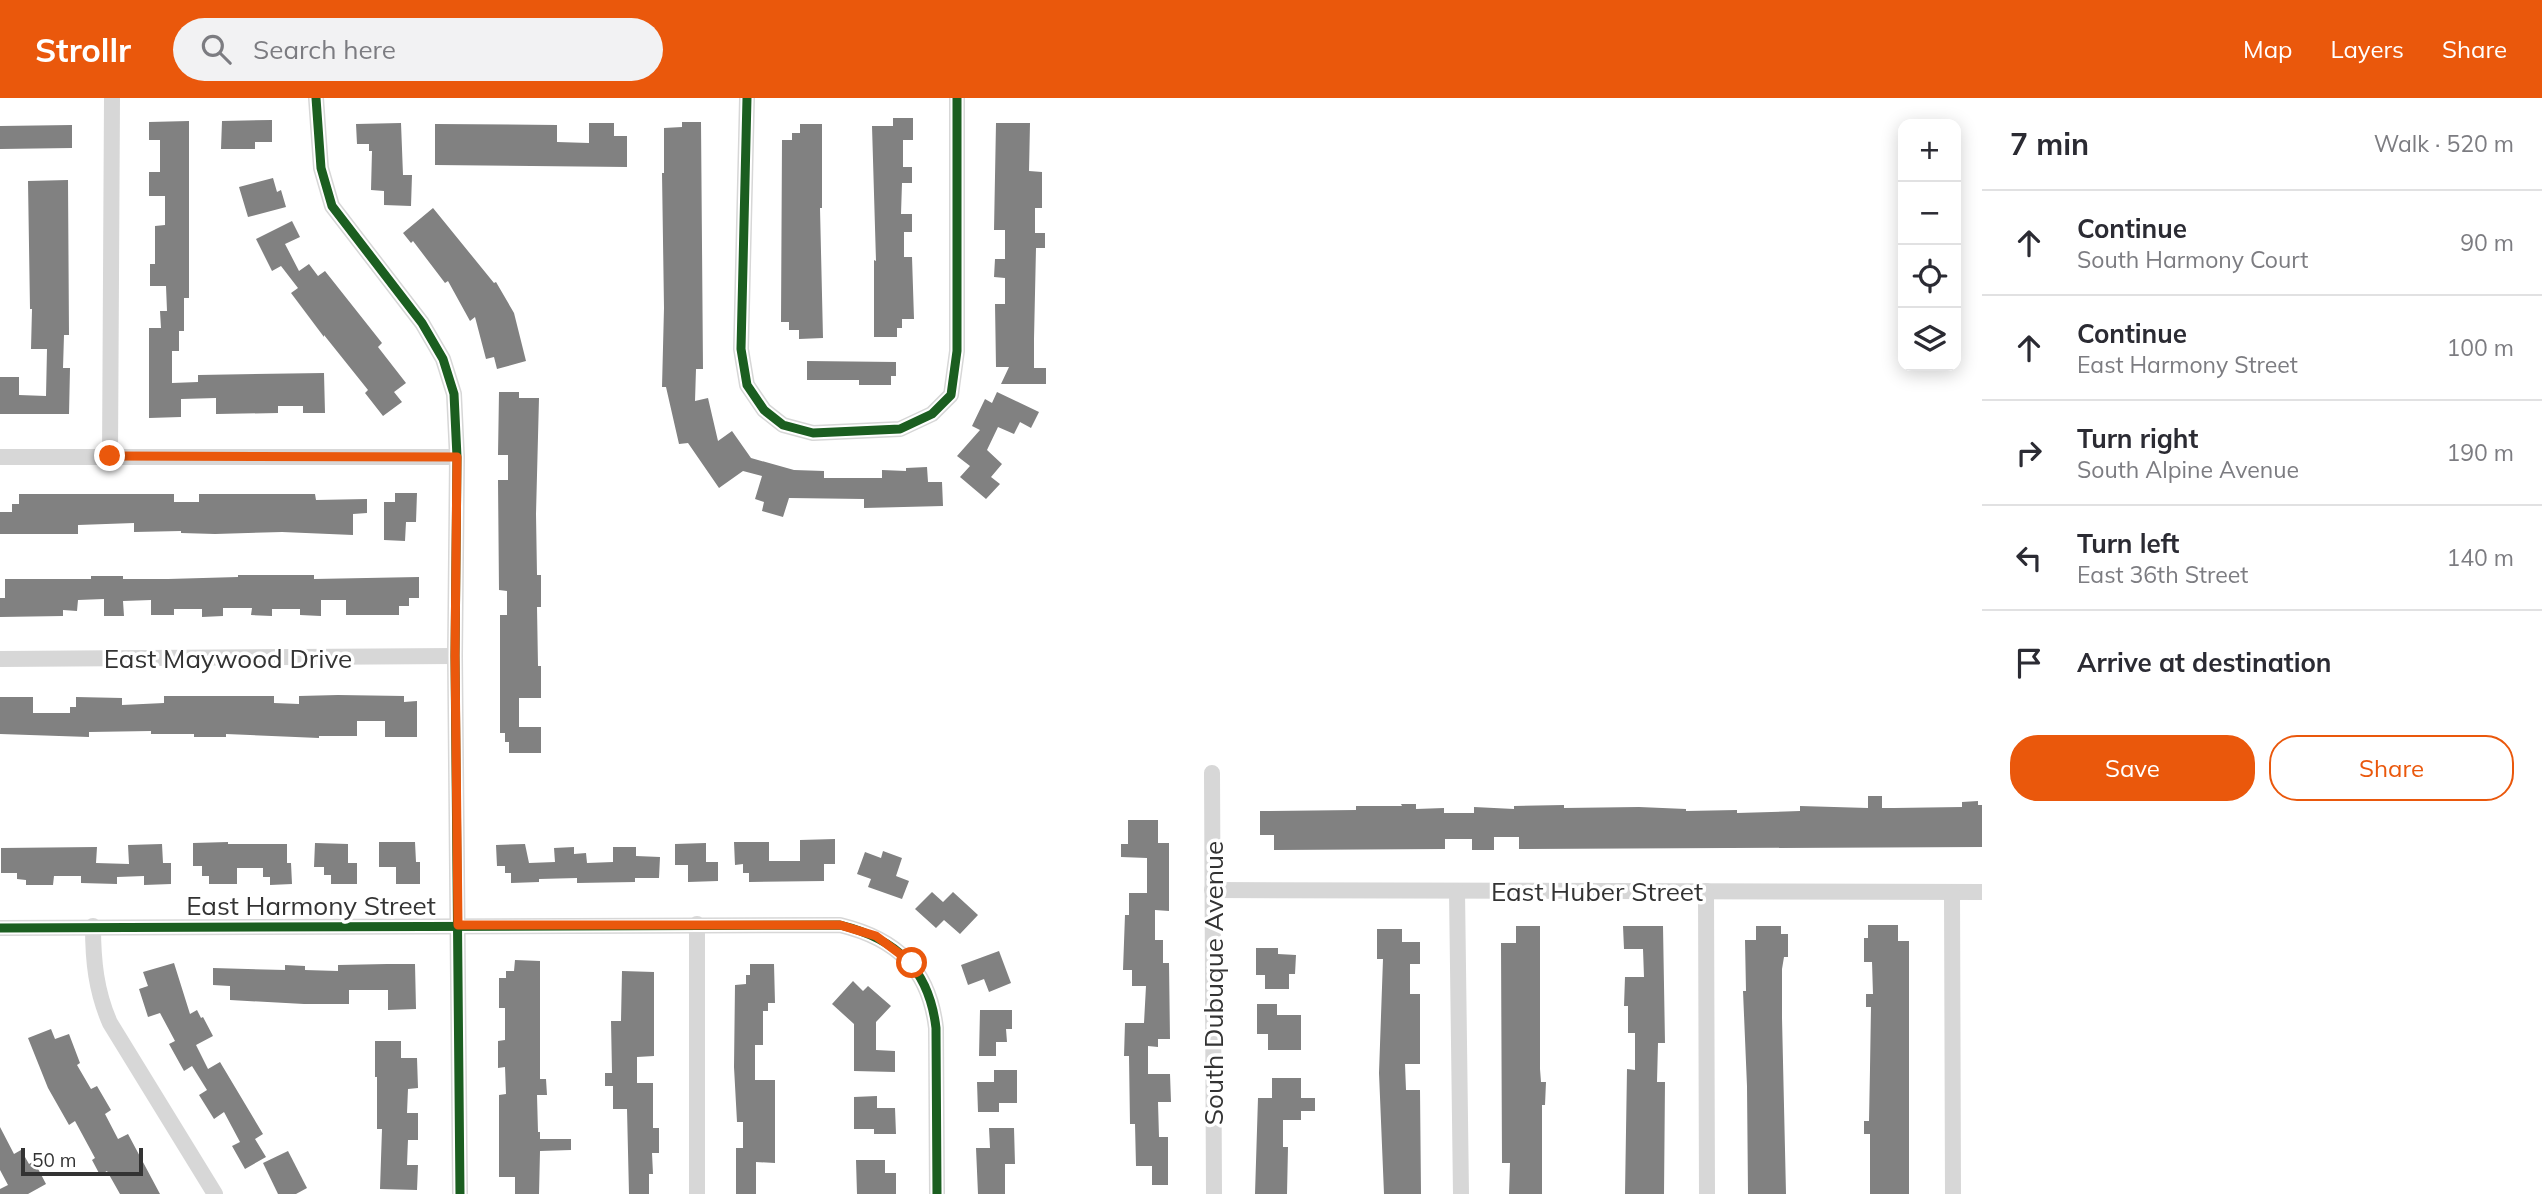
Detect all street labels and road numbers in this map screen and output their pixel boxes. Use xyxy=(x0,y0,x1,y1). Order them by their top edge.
street label: East Maywood Drive xyxy=(104,642,352,675)
street label: South Dubuque Avenue xyxy=(1197,841,1230,1125)
street label: East Huber Street xyxy=(1491,875,1703,908)
street label: East Harmony Street xyxy=(186,889,436,922)

